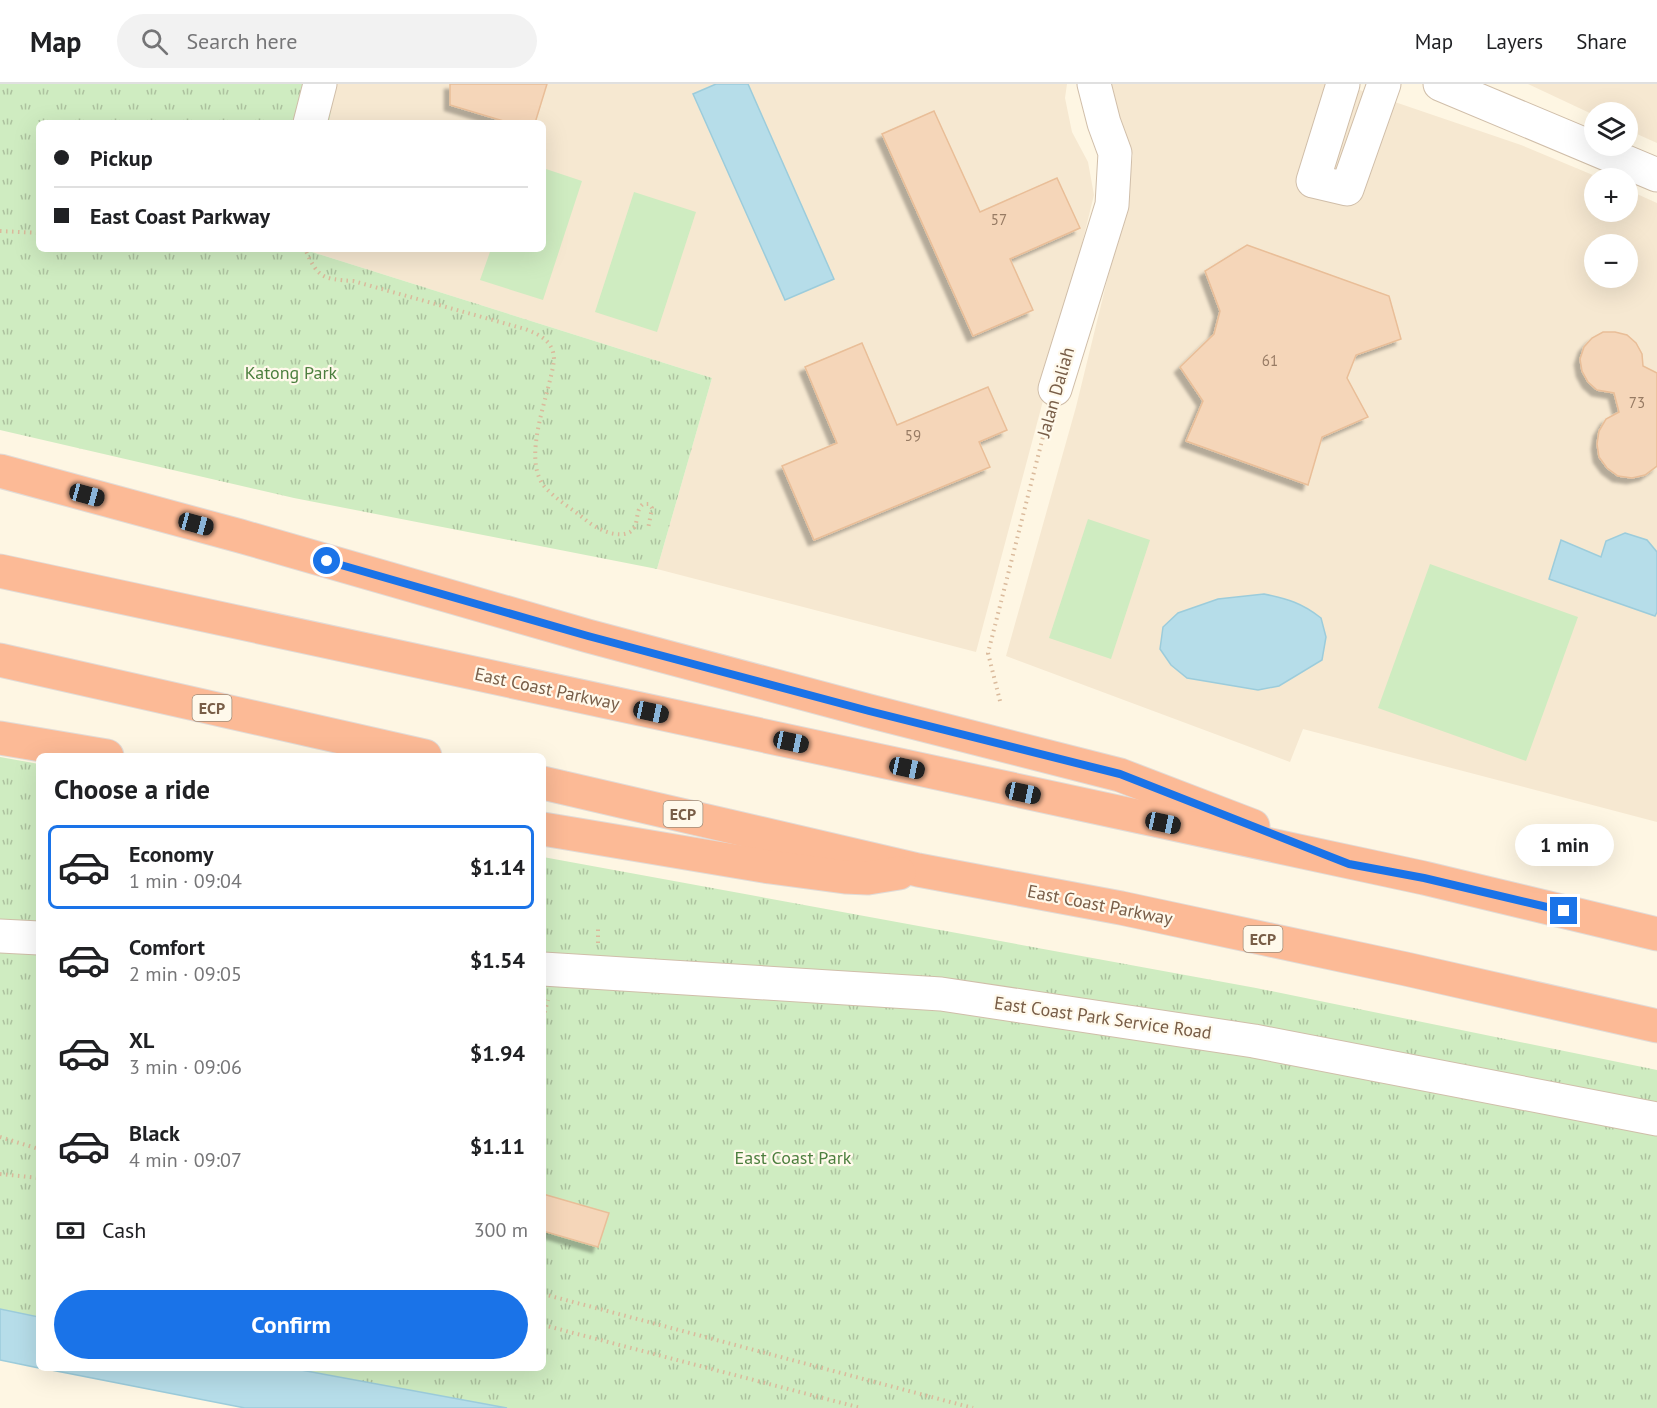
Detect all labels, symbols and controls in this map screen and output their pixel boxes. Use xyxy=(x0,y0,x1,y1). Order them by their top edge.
search box xyxy=(117,14,537,68)
text: Map xyxy=(30,23,81,60)
icon: search xyxy=(138,25,171,58)
text: Search here xyxy=(186,27,297,55)
text: Map xyxy=(1415,28,1453,55)
text: Layers xyxy=(1486,28,1543,55)
text: Share xyxy=(1576,28,1627,55)
map controls xyxy=(1584,102,1638,288)
button: layers xyxy=(1584,102,1638,156)
text: Pickup xyxy=(90,144,153,172)
button: + xyxy=(1584,168,1638,222)
text: East Coast Parkway xyxy=(90,202,270,230)
house number: 57 xyxy=(991,210,1007,229)
button: − xyxy=(1584,234,1638,288)
street label: Jalan Daliah xyxy=(1031,344,1079,440)
house number: 61 xyxy=(1262,351,1278,370)
park label: Katong Park xyxy=(245,361,338,384)
house number: 73 xyxy=(1629,393,1645,412)
house number: 59 xyxy=(905,426,921,445)
car xyxy=(67,482,107,508)
car xyxy=(176,511,216,537)
route start xyxy=(313,547,340,574)
street label: East Coast Parkway xyxy=(473,662,622,715)
road number: ECP xyxy=(192,695,232,721)
car xyxy=(632,699,670,725)
car xyxy=(772,729,810,755)
car xyxy=(888,755,926,781)
text: Choose a ride xyxy=(54,772,210,806)
car xyxy=(1004,780,1042,806)
road number: ECP xyxy=(664,801,702,827)
car xyxy=(1144,810,1182,836)
callout: 1 min xyxy=(1514,824,1614,866)
text: 1 min xyxy=(1540,832,1589,858)
icon: car xyxy=(57,840,111,894)
text: Economy xyxy=(129,840,213,868)
text: $1.14 xyxy=(470,853,525,881)
text: 1 min · 09:04 xyxy=(129,868,242,894)
street label: East Coast Parkway xyxy=(1026,879,1175,930)
route end xyxy=(1550,897,1577,924)
road number: ECP xyxy=(1244,926,1282,952)
icon: car xyxy=(57,933,111,987)
text: Comfort xyxy=(129,933,205,961)
text: $1.54 xyxy=(470,946,525,974)
text: 2 min · 09:05 xyxy=(129,961,242,987)
street label: East Coast Park Service Road xyxy=(993,991,1213,1044)
icon: car xyxy=(57,1026,111,1080)
text: XL xyxy=(129,1026,154,1054)
text: $1.94 xyxy=(470,1039,525,1067)
text: 3 min · 09:06 xyxy=(129,1054,242,1080)
icon: car xyxy=(57,1119,111,1173)
text: Black xyxy=(129,1119,180,1147)
text: $1.11 xyxy=(470,1132,525,1160)
park label: East Coast Park xyxy=(735,1146,852,1169)
text: 4 min · 09:07 xyxy=(129,1147,242,1173)
icon: cash xyxy=(54,1214,87,1247)
text: Cash xyxy=(102,1216,146,1244)
text: 300 m xyxy=(474,1217,528,1243)
button: Confirm xyxy=(54,1290,528,1359)

